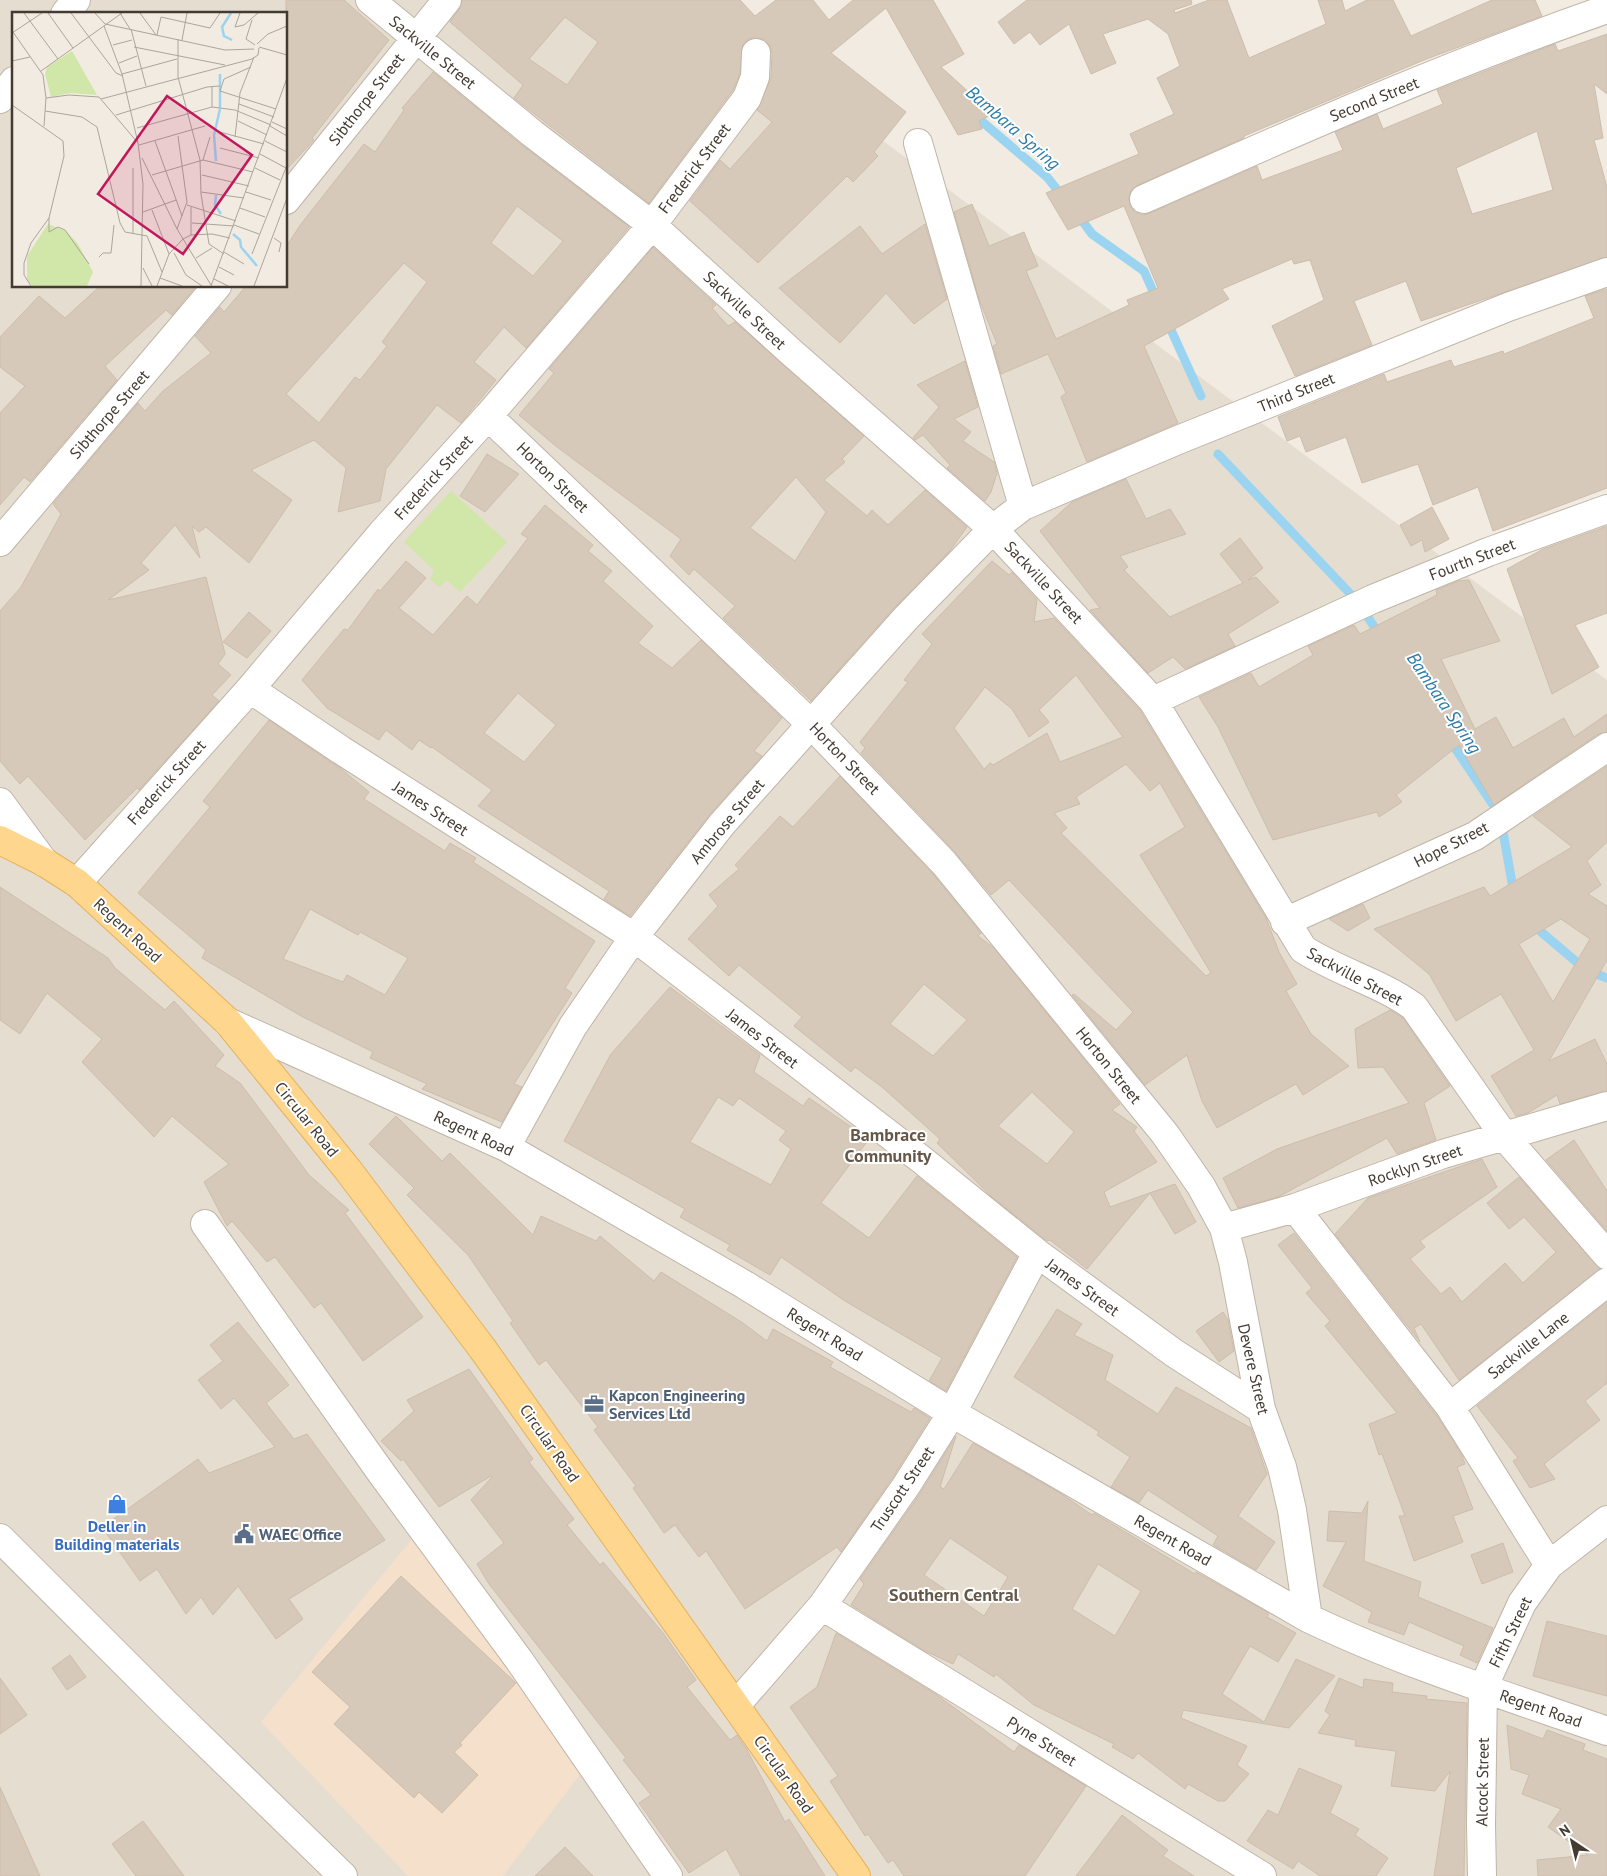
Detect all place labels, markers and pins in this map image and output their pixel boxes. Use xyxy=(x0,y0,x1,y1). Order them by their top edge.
place label: Kapcon Engineering Services Ltd xyxy=(609,1385,745,1423)
office icon: Kapcon Engineering Services Ltd xyxy=(583,1393,605,1415)
shop icon: Deller in Building materials xyxy=(106,1493,128,1515)
place label: Deller in Building materials xyxy=(54,1516,180,1554)
public building icon: WAEC Office xyxy=(233,1523,255,1545)
place label: WAEC Office xyxy=(259,1524,342,1544)

